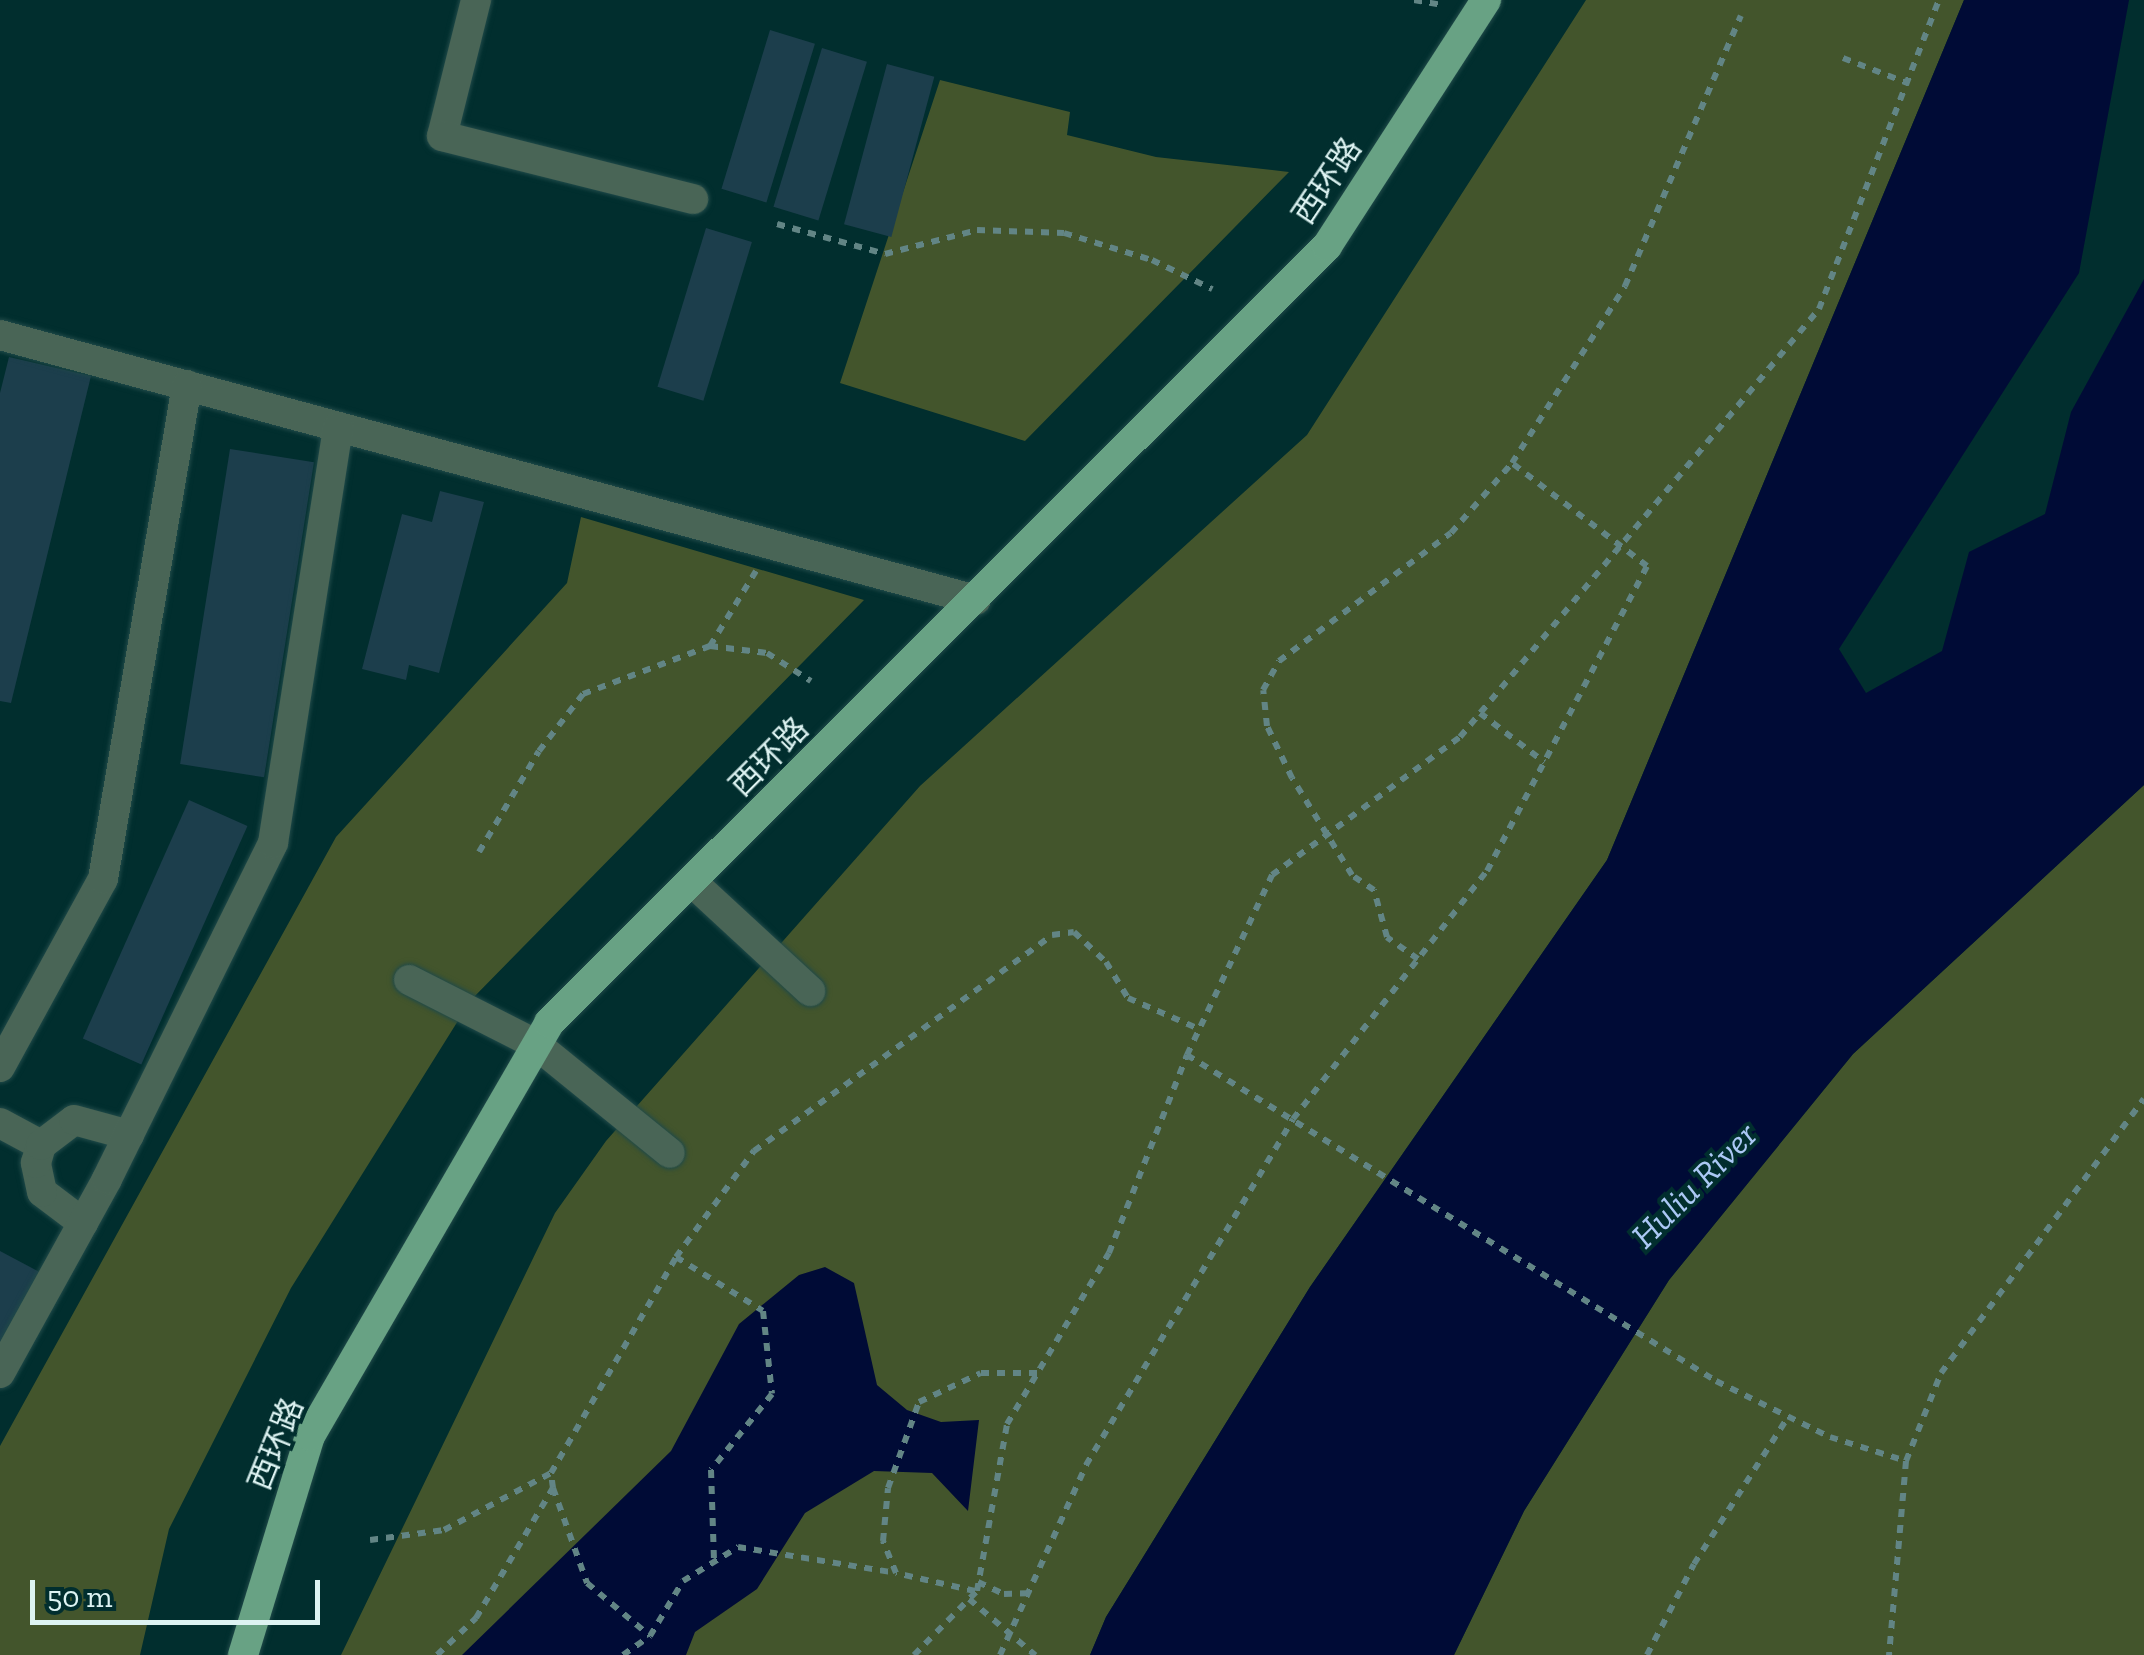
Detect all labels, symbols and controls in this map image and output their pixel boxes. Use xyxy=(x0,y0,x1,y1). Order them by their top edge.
street label: 西环路 xyxy=(1284,130,1370,232)
street label: 西环路 xyxy=(721,709,817,805)
water label: Huliu River xyxy=(1623,1114,1765,1256)
street label: 西环路 xyxy=(240,1392,312,1496)
scale bar xyxy=(35,1560,325,1622)
text: 50 m xyxy=(47,1579,112,1615)

